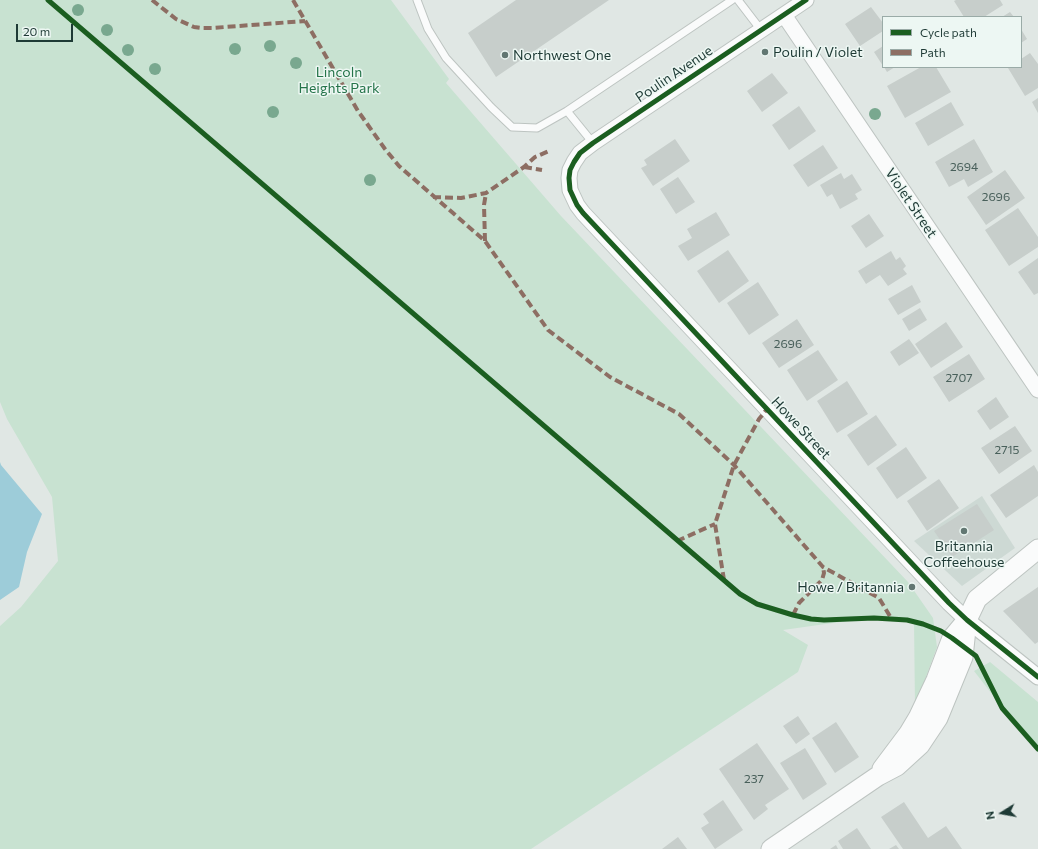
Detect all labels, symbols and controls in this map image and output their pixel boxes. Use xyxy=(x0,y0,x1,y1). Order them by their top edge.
scale bar xyxy=(18,16,75,42)
legend xyxy=(882,16,1022,68)
text: 20 m xyxy=(23,24,50,38)
text: Cycle path xyxy=(920,25,977,39)
street label: Poulin Avenue xyxy=(632,42,716,106)
place label: Poulin / Violet xyxy=(773,44,863,60)
text: Path xyxy=(920,45,946,59)
place label: Northwest One xyxy=(513,47,611,63)
marker: Poulin / Violet xyxy=(760,47,770,57)
marker: Northwest One xyxy=(500,50,510,60)
park label: Lincoln Heights Park xyxy=(298,64,380,96)
house number: 2694 xyxy=(950,160,978,174)
street label: Violet Street xyxy=(882,165,940,241)
house number: 2696 xyxy=(982,190,1010,204)
house number: 2696 xyxy=(774,337,802,351)
house number: 2707 xyxy=(945,371,973,385)
street label: Howe Street xyxy=(768,393,834,463)
house number: 2715 xyxy=(995,443,1019,457)
marker: Britannia Coffeehouse xyxy=(959,526,969,536)
place label: Britannia Coffeehouse xyxy=(924,538,1004,570)
place label: Howe / Britannia xyxy=(797,579,904,595)
marker: Howe / Britannia xyxy=(907,582,917,592)
house number: 237 xyxy=(744,772,764,786)
north arrow xyxy=(982,793,1022,833)
text: N xyxy=(983,810,997,821)

